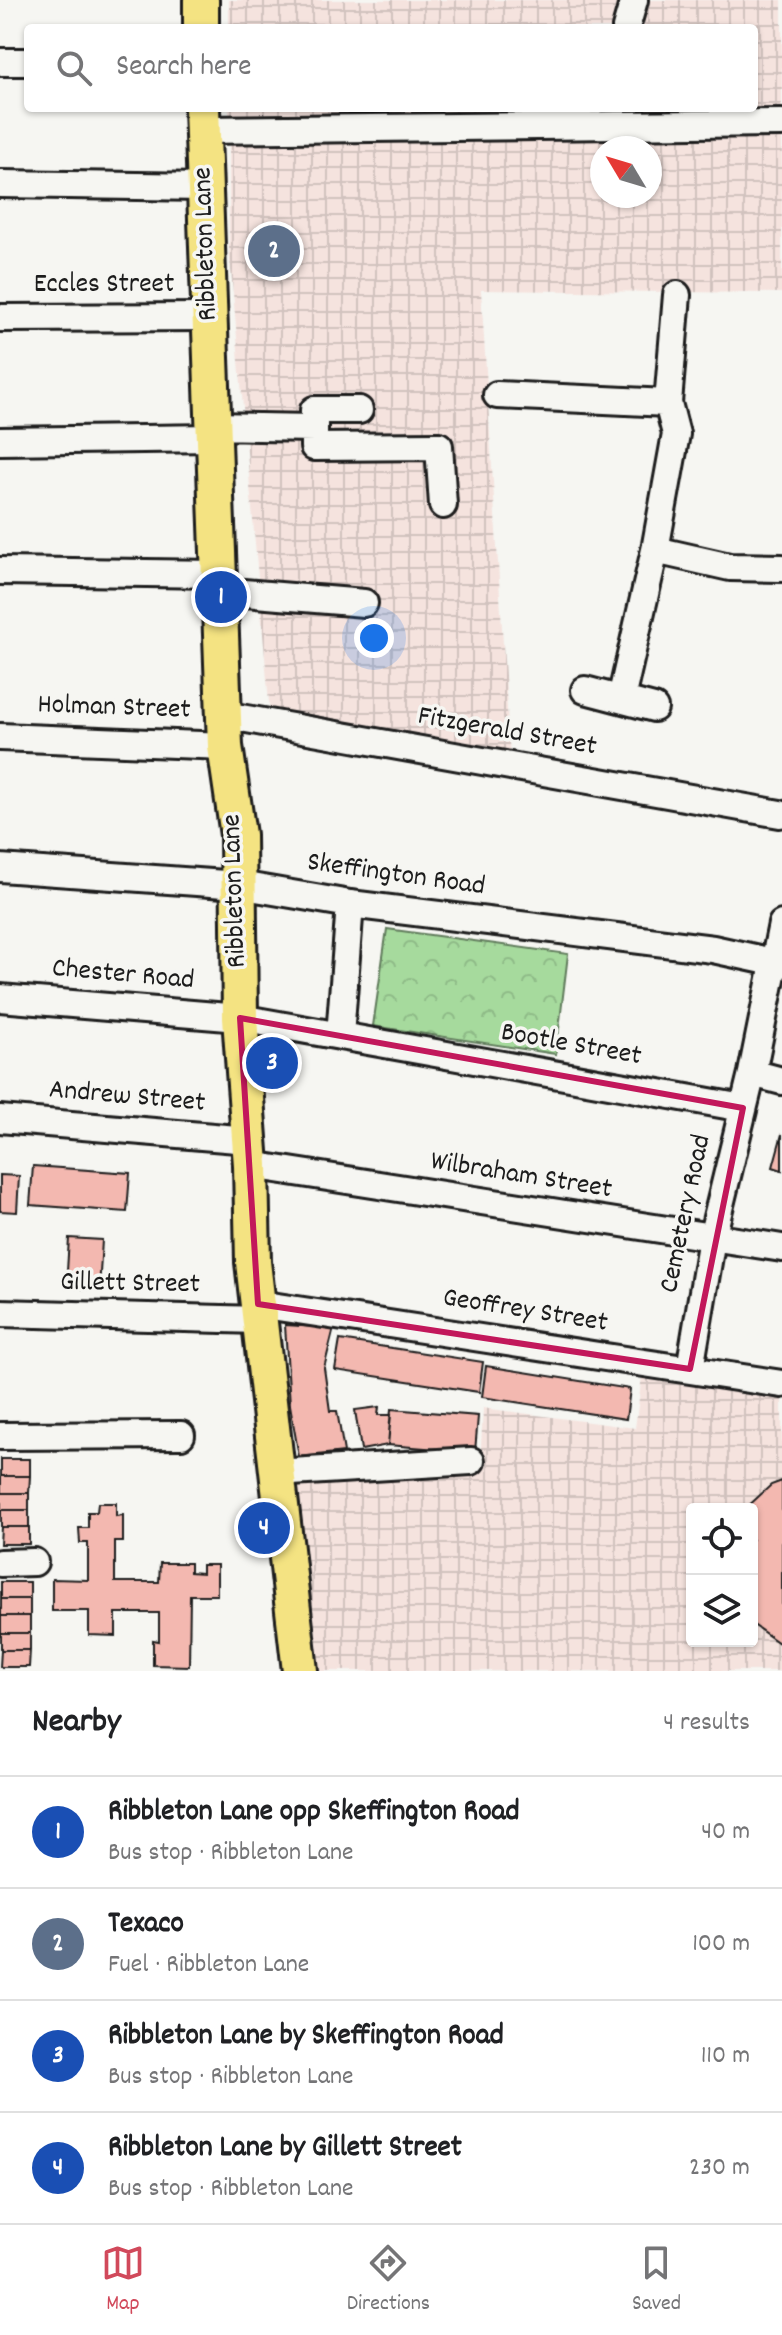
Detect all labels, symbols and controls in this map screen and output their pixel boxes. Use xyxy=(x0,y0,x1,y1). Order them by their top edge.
search box xyxy=(24,24,758,112)
icon: search xyxy=(52,46,96,90)
text: Search here xyxy=(116,47,252,90)
north arrow xyxy=(590,136,662,208)
street label: Ribbleton Lane xyxy=(184,166,230,322)
pin: 2 xyxy=(248,221,300,281)
street label: Eccles Street xyxy=(34,266,174,306)
pin: 1 xyxy=(195,567,247,627)
your location xyxy=(354,618,394,658)
street label: Holman Street xyxy=(37,686,191,732)
street label: Fitzgerald Street xyxy=(414,698,600,768)
street label: Ribbleton Lane xyxy=(213,813,259,969)
street label: Skeffington Road xyxy=(305,844,487,908)
street label: Chester Road xyxy=(50,950,196,1002)
street label: Bootle Street xyxy=(498,1014,644,1078)
pin: 3 xyxy=(246,1033,298,1093)
street label: Andrew Street xyxy=(47,1071,207,1125)
street label: Cemetery Road xyxy=(651,1131,723,1297)
street label: Wilbraham Street xyxy=(427,1143,615,1211)
street label: Gillett Street xyxy=(60,1264,200,1306)
street label: Geoffrey Street xyxy=(440,1279,610,1345)
pin: 4 xyxy=(238,1498,290,1558)
map controls xyxy=(686,1503,758,1647)
button: locate xyxy=(686,1503,758,1575)
button: layers xyxy=(686,1575,758,1647)
text: Nearby xyxy=(32,1699,121,1748)
text: 4 results xyxy=(663,1705,750,1742)
text: Ribbleton Lane opp Skeffington Road xyxy=(108,1792,520,1835)
text: 1 xyxy=(55,1814,61,1851)
text: 40 m xyxy=(701,1814,750,1851)
text: Bus stop · Ribbleton Lane xyxy=(108,1835,353,1872)
text: Texaco xyxy=(108,1904,184,1947)
text: 2 xyxy=(52,1926,64,1963)
text: 100 m xyxy=(692,1926,750,1963)
text: Fuel · Ribbleton Lane xyxy=(108,1947,309,1984)
text: Ribbleton Lane by Skeffington Road xyxy=(108,2016,504,2059)
text: 3 xyxy=(52,2038,64,2075)
text: 110 m xyxy=(701,2038,750,2075)
text: Bus stop · Ribbleton Lane xyxy=(108,2059,353,2096)
text: Ribbleton Lane by Gillett Street xyxy=(108,2128,462,2171)
text: 4 xyxy=(53,2150,63,2187)
text: 230 m xyxy=(689,2150,750,2187)
text: Bus stop · Ribbleton Lane xyxy=(108,2171,353,2208)
tab: Map xyxy=(101,2241,145,2320)
tab: Directions xyxy=(347,2241,430,2320)
tab: Saved xyxy=(632,2241,681,2320)

